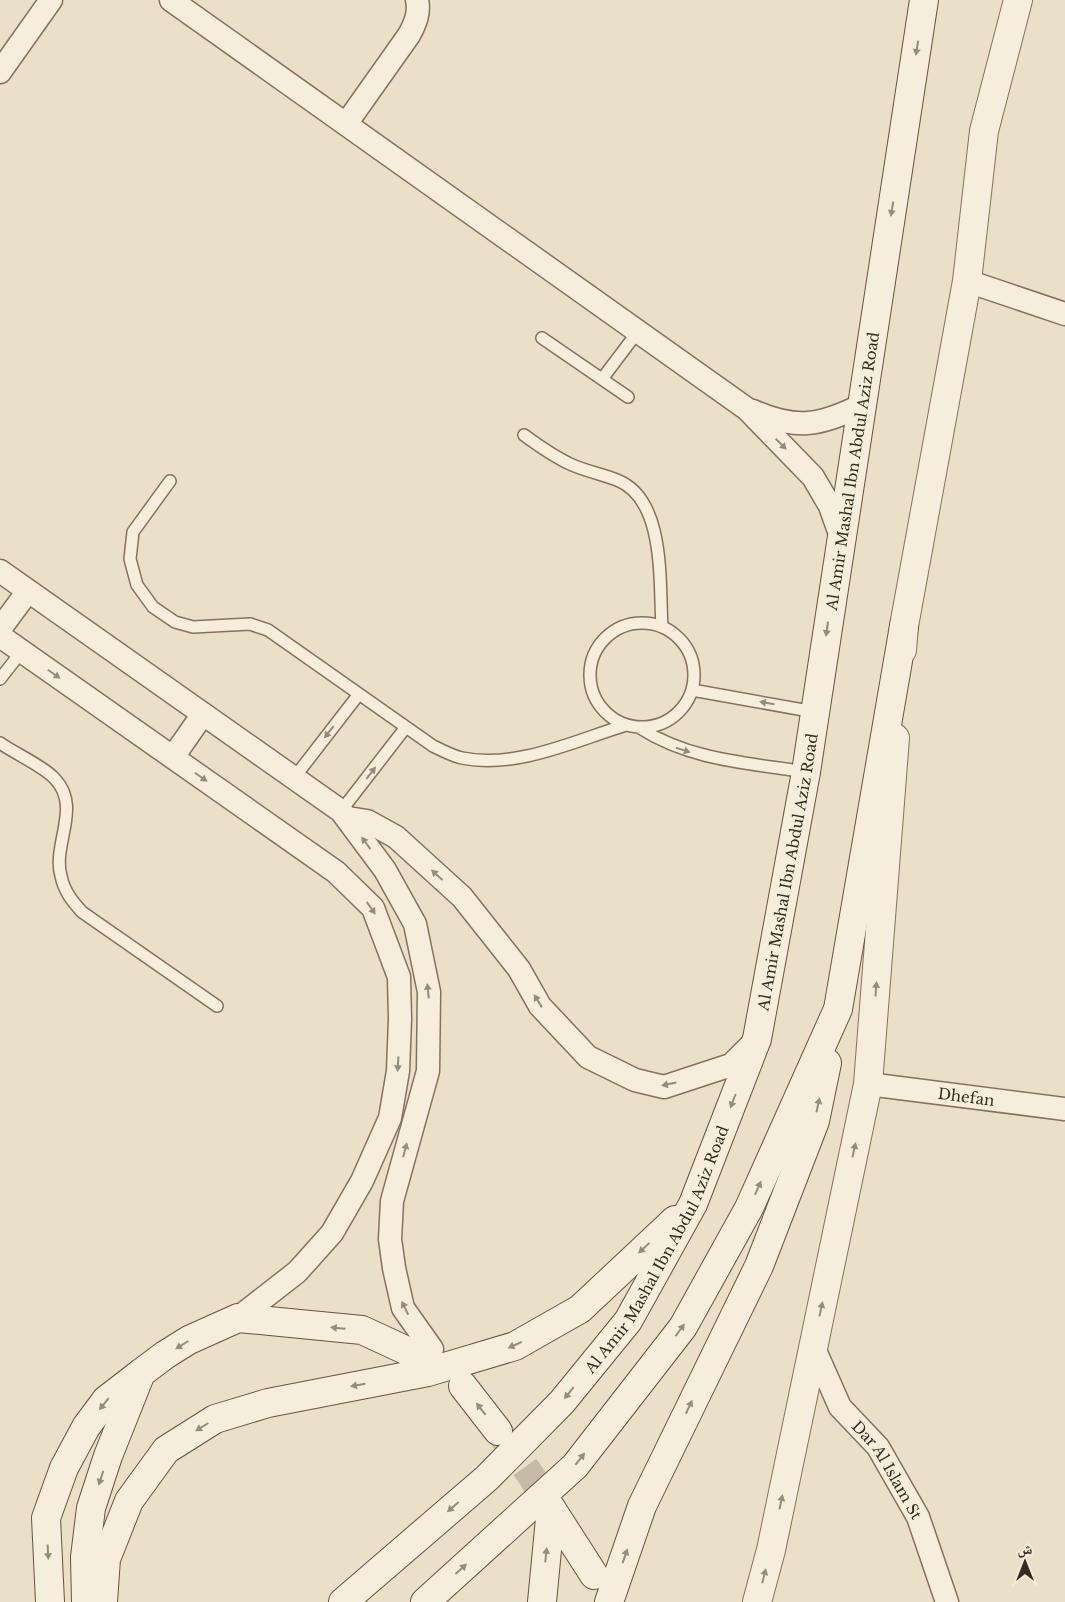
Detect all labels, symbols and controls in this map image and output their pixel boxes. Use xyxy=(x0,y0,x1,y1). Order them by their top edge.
one-way arrow xyxy=(913,41,921,57)
one-way arrow xyxy=(888,201,896,217)
street label: Al Amir Mashal Ibn Abdul Aziz Road xyxy=(821,331,883,613)
one-way arrow xyxy=(775,438,787,450)
one-way arrow xyxy=(823,621,831,637)
one-way arrow xyxy=(47,669,61,679)
one-way arrow xyxy=(758,699,774,707)
one-way arrow xyxy=(324,725,335,738)
street label: Al Amir Mashal Ibn Abdul Aziz Road xyxy=(753,732,821,1013)
one-way arrow xyxy=(676,746,691,754)
one-way arrow xyxy=(366,766,376,780)
one-way arrow xyxy=(195,772,208,782)
one-way arrow xyxy=(361,836,371,850)
one-way arrow xyxy=(431,869,444,880)
one-way arrow xyxy=(366,901,376,915)
one-way arrow xyxy=(872,981,880,997)
one-way arrow xyxy=(424,982,432,998)
one-way arrow xyxy=(533,995,542,1008)
one-way arrow xyxy=(394,1057,402,1073)
one-way arrow xyxy=(661,1081,677,1089)
street label: Dhefan xyxy=(937,1083,996,1109)
one-way arrow xyxy=(728,1094,736,1108)
one-way arrow xyxy=(814,1098,822,1113)
street label: Al Amir Mashal Ibn Abdul Aziz Road xyxy=(580,1123,732,1377)
one-way arrow xyxy=(401,1142,409,1157)
one-way arrow xyxy=(851,1142,859,1158)
one-way arrow xyxy=(755,1181,763,1195)
one-way arrow xyxy=(638,1242,650,1254)
one-way arrow xyxy=(401,1301,410,1316)
one-way arrow xyxy=(817,1301,825,1317)
one-way arrow xyxy=(329,1323,345,1331)
one-way arrow xyxy=(675,1323,685,1337)
one-way arrow xyxy=(175,1340,188,1349)
one-way arrow xyxy=(508,1341,522,1349)
one-way arrow xyxy=(350,1381,366,1389)
one-way arrow xyxy=(563,1387,574,1400)
one-way arrow xyxy=(98,1397,109,1410)
one-way arrow xyxy=(685,1400,693,1414)
one-way arrow xyxy=(475,1402,486,1415)
street label: Dar Al Islam St xyxy=(848,1416,927,1523)
one-way arrow xyxy=(195,1423,209,1432)
one-way arrow xyxy=(575,1452,586,1465)
one-way arrow xyxy=(96,1471,104,1486)
one-way arrow xyxy=(777,1494,785,1510)
one-way arrow xyxy=(447,1502,460,1513)
north arrow xyxy=(1000,1537,1050,1587)
text: ش xyxy=(1018,1540,1033,1558)
one-way arrow xyxy=(44,1544,52,1560)
one-way arrow xyxy=(542,1547,550,1563)
one-way arrow xyxy=(621,1548,629,1563)
one-way arrow xyxy=(455,1563,467,1575)
one-way arrow xyxy=(760,1568,768,1584)

